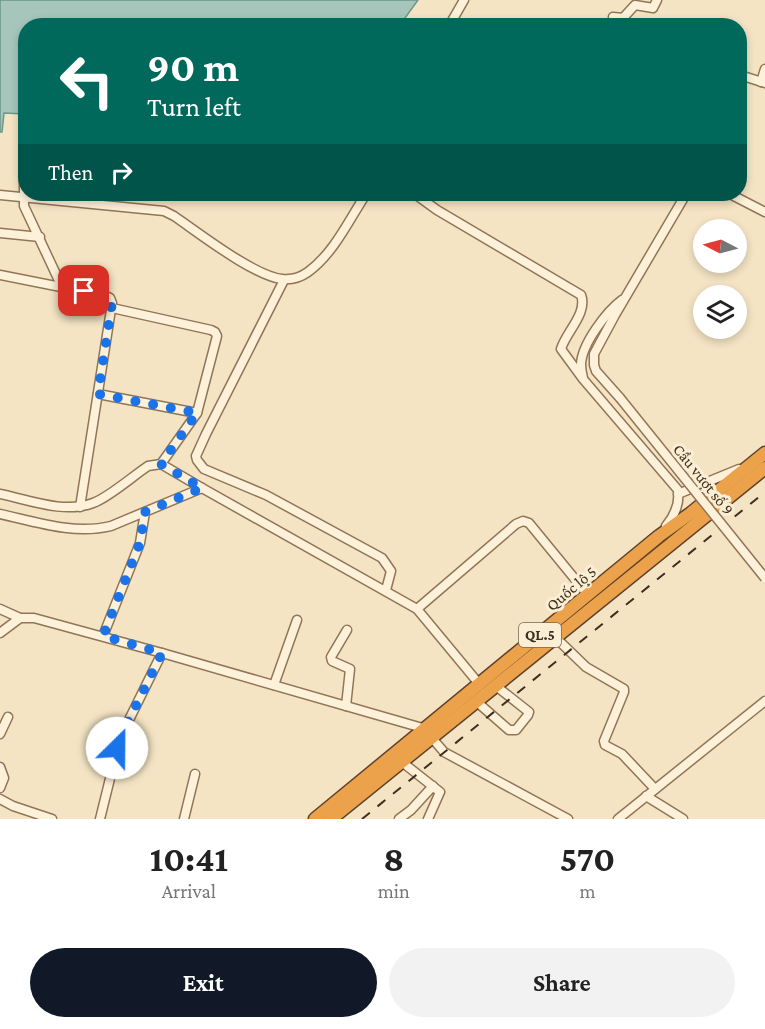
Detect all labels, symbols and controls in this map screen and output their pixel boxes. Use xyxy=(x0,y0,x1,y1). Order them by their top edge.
icon: left xyxy=(48,42,126,120)
text: 90 m xyxy=(147,43,239,90)
text: Turn left xyxy=(147,92,241,122)
icon: right xyxy=(105,156,138,189)
text: Then xyxy=(48,160,93,185)
north arrow xyxy=(693,219,747,273)
map controls xyxy=(693,219,747,339)
pin xyxy=(58,265,109,316)
icon: arrive xyxy=(67,274,100,307)
button: layers xyxy=(693,285,747,339)
street label: Cầu vượt số 9 xyxy=(669,441,737,519)
street label: Quốc lộ 5 xyxy=(543,563,600,615)
road number: QL.5 xyxy=(519,623,561,647)
position arrow xyxy=(85,716,149,780)
text: 10:41 xyxy=(150,839,228,879)
text: 8 xyxy=(383,839,404,879)
text: 570 xyxy=(560,839,615,879)
text: Arrival xyxy=(162,880,216,902)
text: min xyxy=(378,880,410,902)
text: m xyxy=(579,880,595,902)
button: Exit xyxy=(30,948,377,1017)
button: Share xyxy=(389,948,735,1017)

